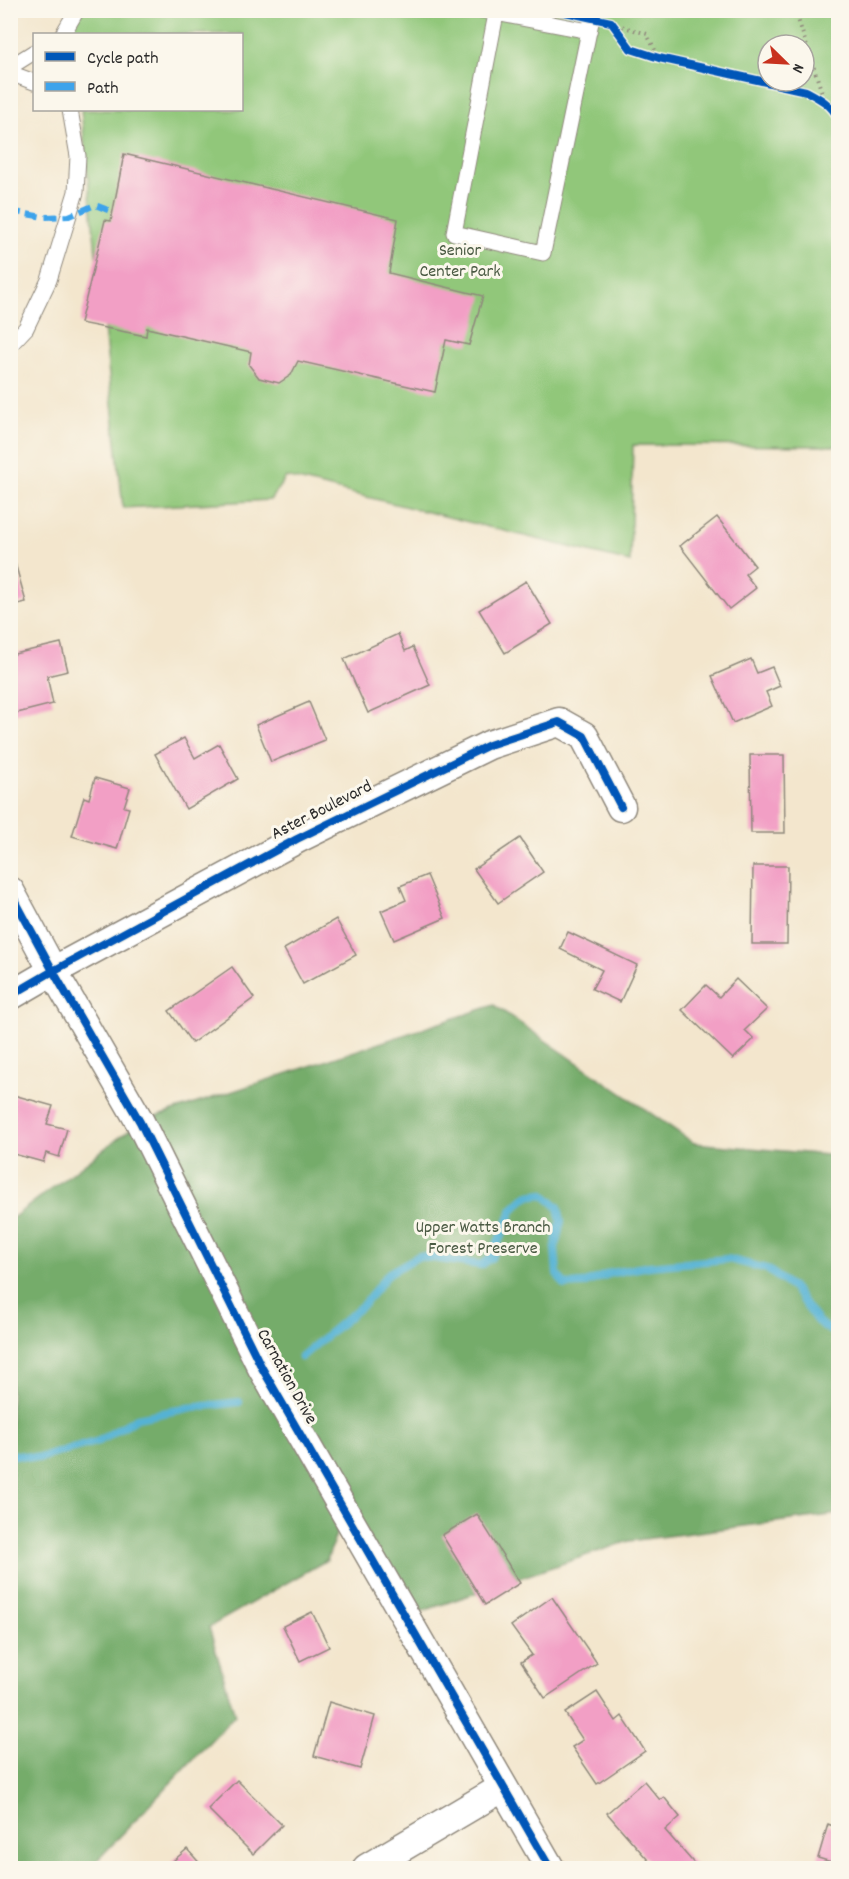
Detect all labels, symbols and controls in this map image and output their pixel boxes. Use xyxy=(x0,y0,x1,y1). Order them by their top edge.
legend xyxy=(33,33,243,111)
north arrow xyxy=(756,33,816,93)
text: Cycle path xyxy=(87,47,158,72)
text: N xyxy=(785,60,810,76)
text: Path xyxy=(87,77,119,102)
park label: Senior Center Park xyxy=(419,239,501,285)
street label: Aster Boulevard xyxy=(267,775,377,847)
park label: Upper Watts Branch Forest Preserve xyxy=(415,1216,551,1262)
street label: Carnation Drive xyxy=(249,1325,323,1429)

